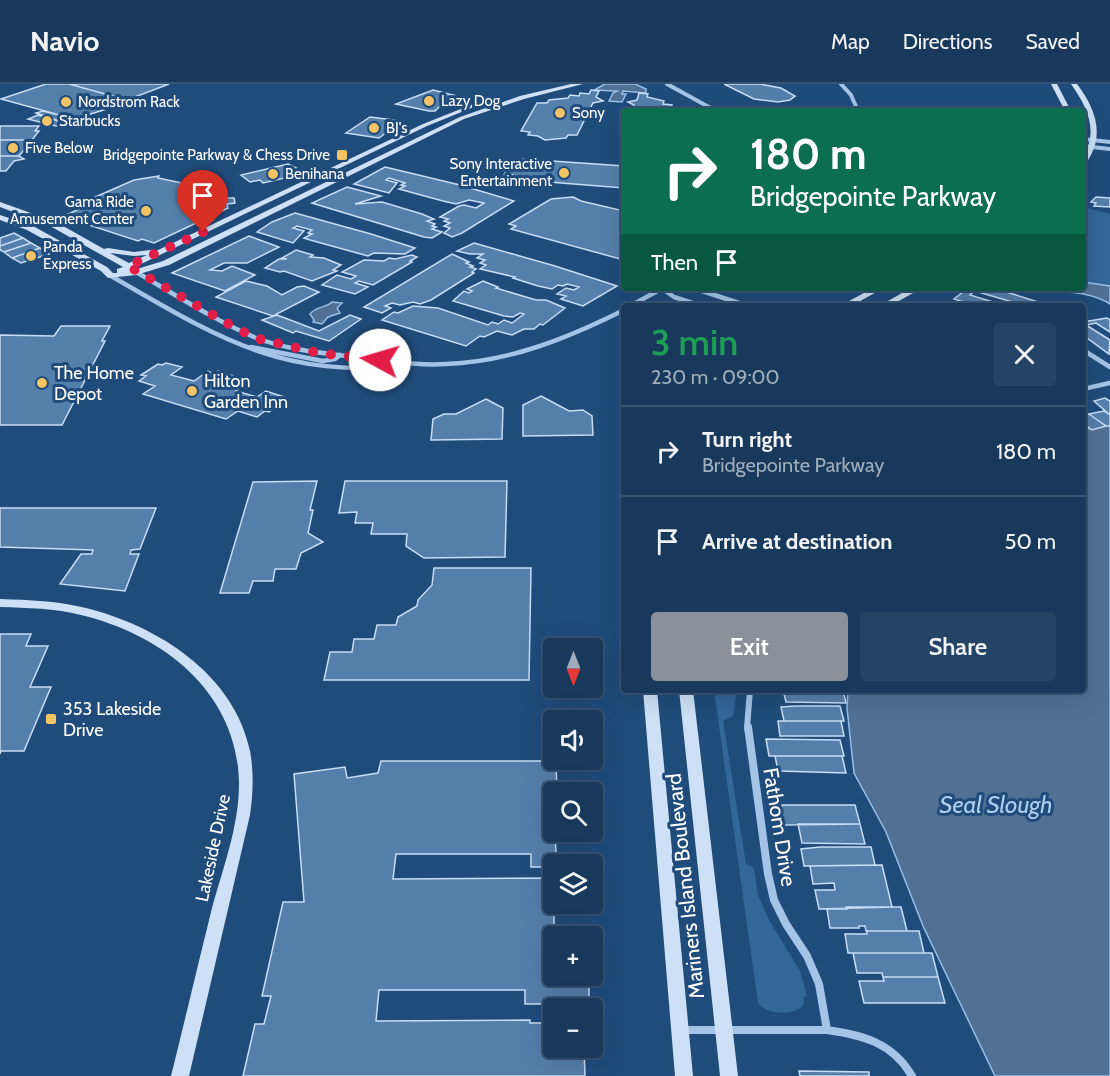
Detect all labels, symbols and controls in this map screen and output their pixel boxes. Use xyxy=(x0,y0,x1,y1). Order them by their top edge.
text: Navio xyxy=(30,24,100,58)
text: Map xyxy=(831,29,870,54)
text: Directions xyxy=(903,29,992,54)
text: Saved xyxy=(1025,29,1080,54)
place label: Lazy Dog xyxy=(441,92,501,110)
place label: Nordstrom Rack xyxy=(78,93,180,111)
marker: Lazy Dog xyxy=(422,94,436,108)
marker: Nordstrom Rack xyxy=(59,95,73,109)
place label: Sony xyxy=(572,104,605,122)
marker: Sony xyxy=(553,106,567,120)
place label: Starbucks xyxy=(59,112,120,130)
marker: Starbucks xyxy=(40,114,54,128)
place label: BJ's xyxy=(386,119,407,137)
marker: BJ's xyxy=(367,121,381,135)
text: 180 m xyxy=(750,128,866,180)
icon: right xyxy=(651,132,729,210)
place label: Five Below xyxy=(25,139,93,157)
marker: Five Below xyxy=(6,141,20,155)
place label: Bridgepointe Parkway & Chess Drive xyxy=(103,146,330,164)
marker: Bridgepointe Parkway & Chess Drive xyxy=(335,148,349,162)
place label: Sony Interactive Entertainment xyxy=(449,155,552,190)
place label: Benihana xyxy=(285,165,345,183)
marker: Sony Interactive Entertainment xyxy=(557,166,571,180)
marker: Benihana xyxy=(266,167,280,181)
pin xyxy=(177,170,228,232)
icon: arrive xyxy=(186,179,219,212)
text: Bridgepointe Parkway xyxy=(750,180,996,213)
place label: Gama Ride Amusement Center xyxy=(10,193,134,228)
marker: Gama Ride Amusement Center xyxy=(139,204,153,218)
place label: Panda Express xyxy=(43,238,91,273)
icon: arrive xyxy=(710,246,743,279)
marker: Panda Express xyxy=(24,249,38,263)
text: Then xyxy=(651,249,698,276)
text: 3 min xyxy=(651,320,738,364)
button: close xyxy=(993,323,1056,386)
position arrow xyxy=(348,328,412,392)
place label: The Home Depot xyxy=(54,362,134,405)
text: 230 m · 09:00 xyxy=(651,365,779,389)
place label: Hilton Garden Inn xyxy=(204,370,288,413)
marker: The Home Depot xyxy=(35,376,49,390)
marker: Hilton Garden Inn xyxy=(185,384,199,398)
text: Turn right xyxy=(702,426,792,453)
icon: right xyxy=(651,435,684,468)
text: 180 m xyxy=(996,438,1056,465)
text: Bridgepointe Parkway xyxy=(702,453,884,477)
icon: arrive xyxy=(651,525,684,558)
text: Arrive at destination xyxy=(702,528,892,555)
text: 50 m xyxy=(1004,528,1056,555)
button: Exit xyxy=(651,612,848,681)
button: Share xyxy=(860,612,1056,681)
north arrow xyxy=(543,638,603,698)
map controls xyxy=(543,638,603,1058)
place label: 353 Lakeside Drive xyxy=(63,698,161,741)
button: sound xyxy=(543,710,603,770)
marker: 353 Lakeside Drive xyxy=(44,712,58,726)
street label: Fathom Drive xyxy=(758,766,802,888)
street label: Mariners Island Boulevard xyxy=(661,772,709,1000)
button: search xyxy=(543,782,603,842)
water label: Seal Slough xyxy=(940,790,1052,819)
street label: Lakeside Drive xyxy=(191,792,235,904)
button: layers xyxy=(543,854,603,914)
button: + xyxy=(543,926,603,986)
button: − xyxy=(543,998,603,1058)

